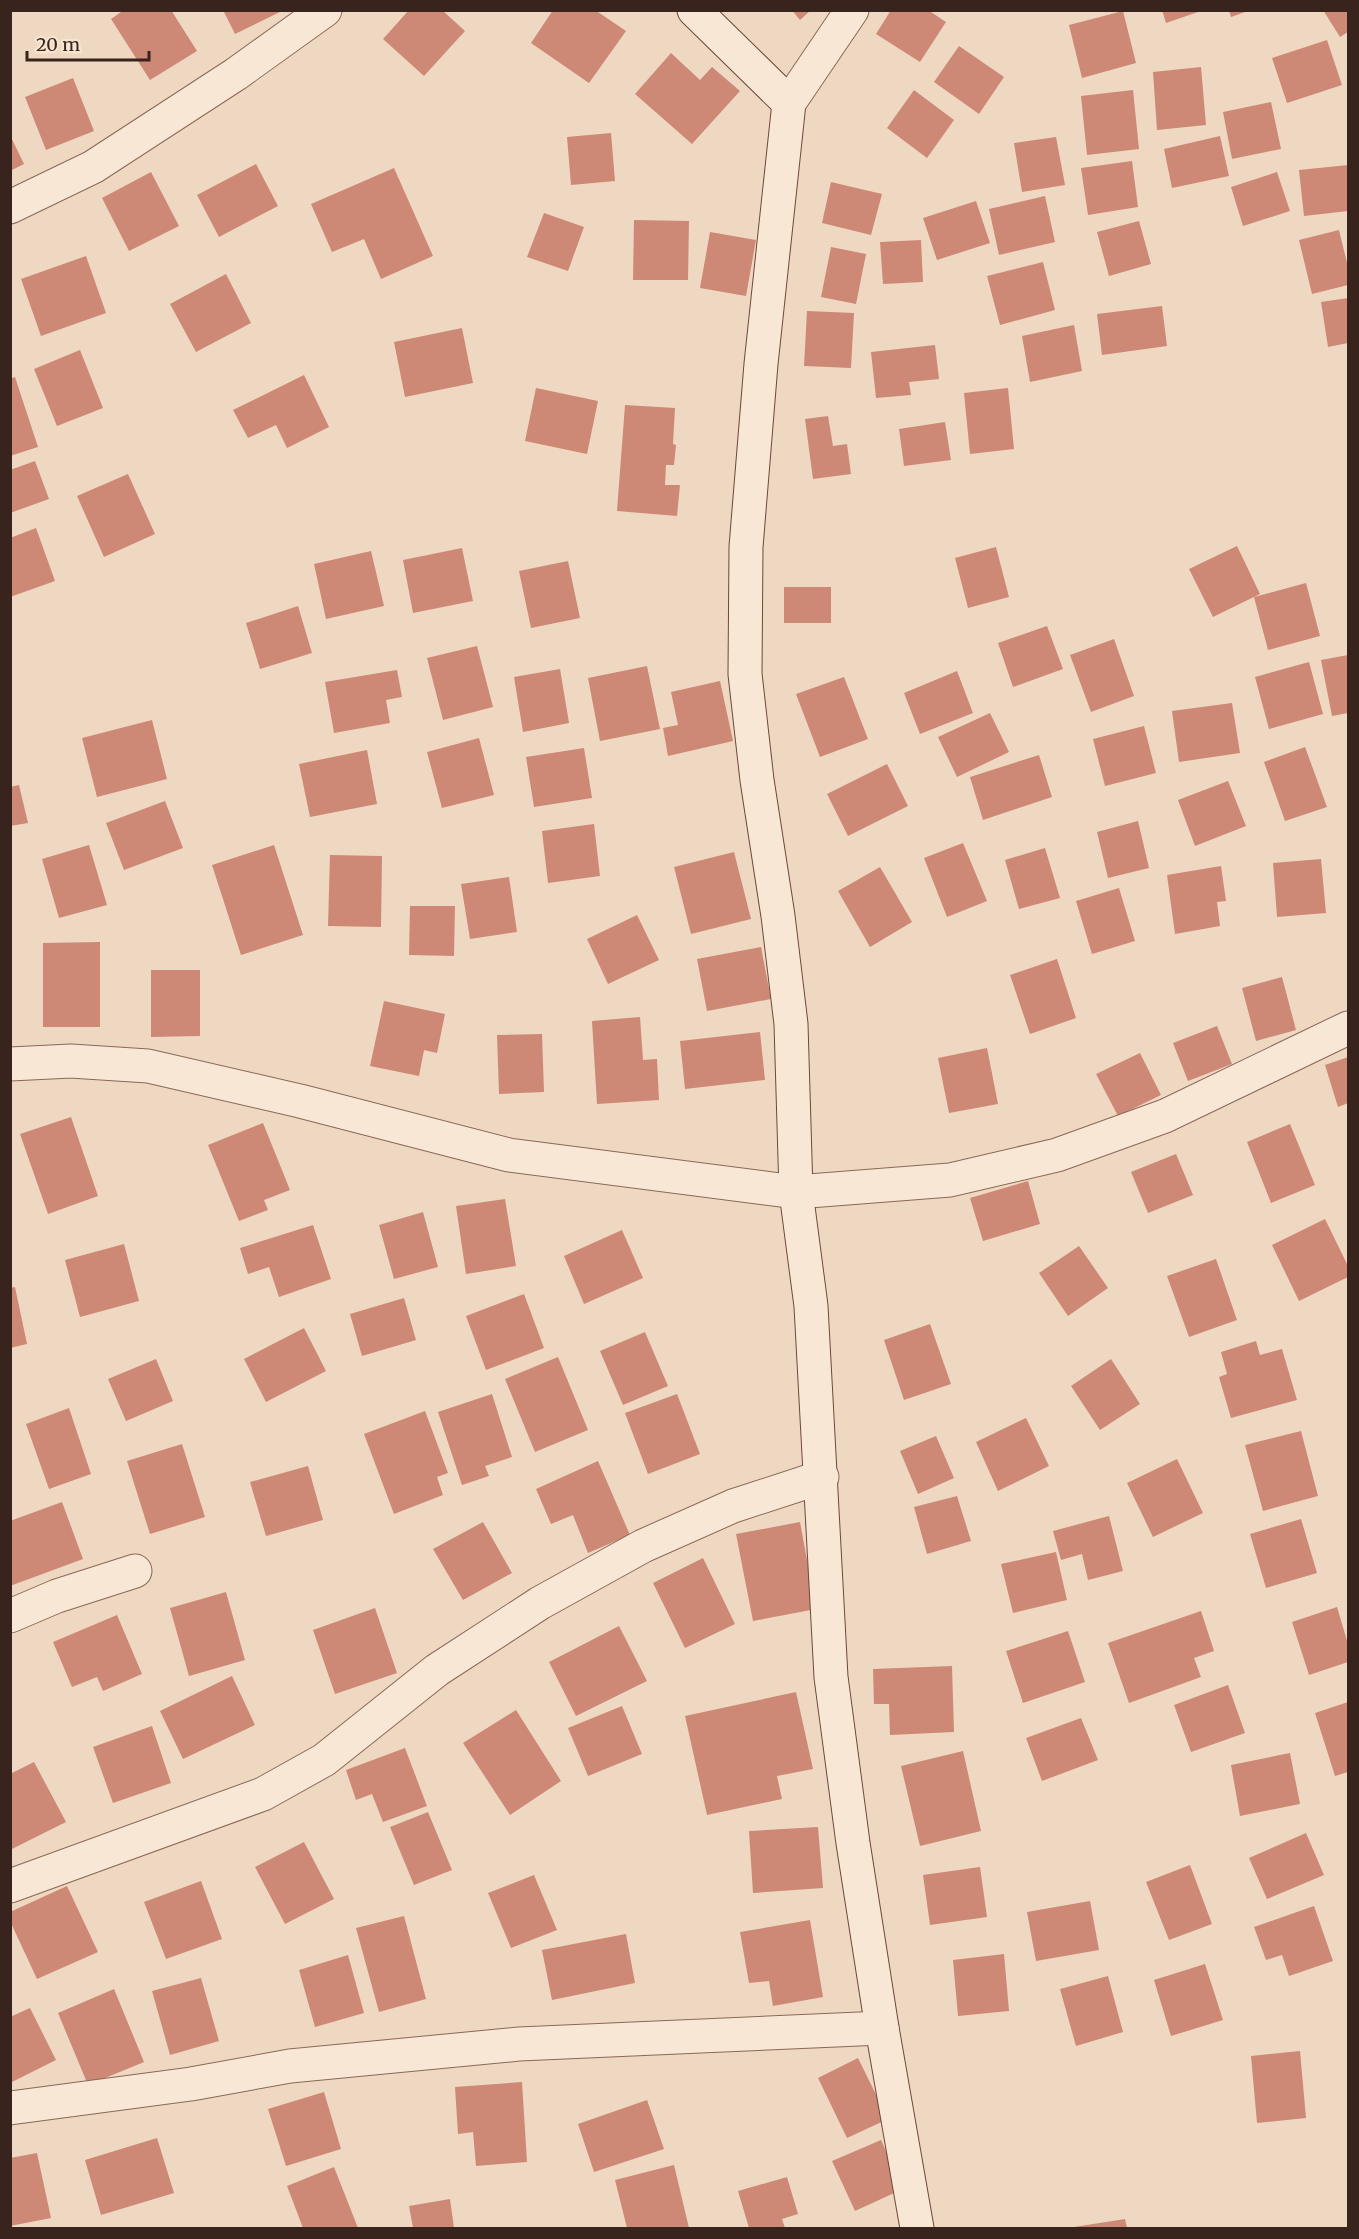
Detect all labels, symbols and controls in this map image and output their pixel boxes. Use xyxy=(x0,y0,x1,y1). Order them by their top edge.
scale bar xyxy=(27,24,148,62)
text: 20 m xyxy=(36,33,80,56)

